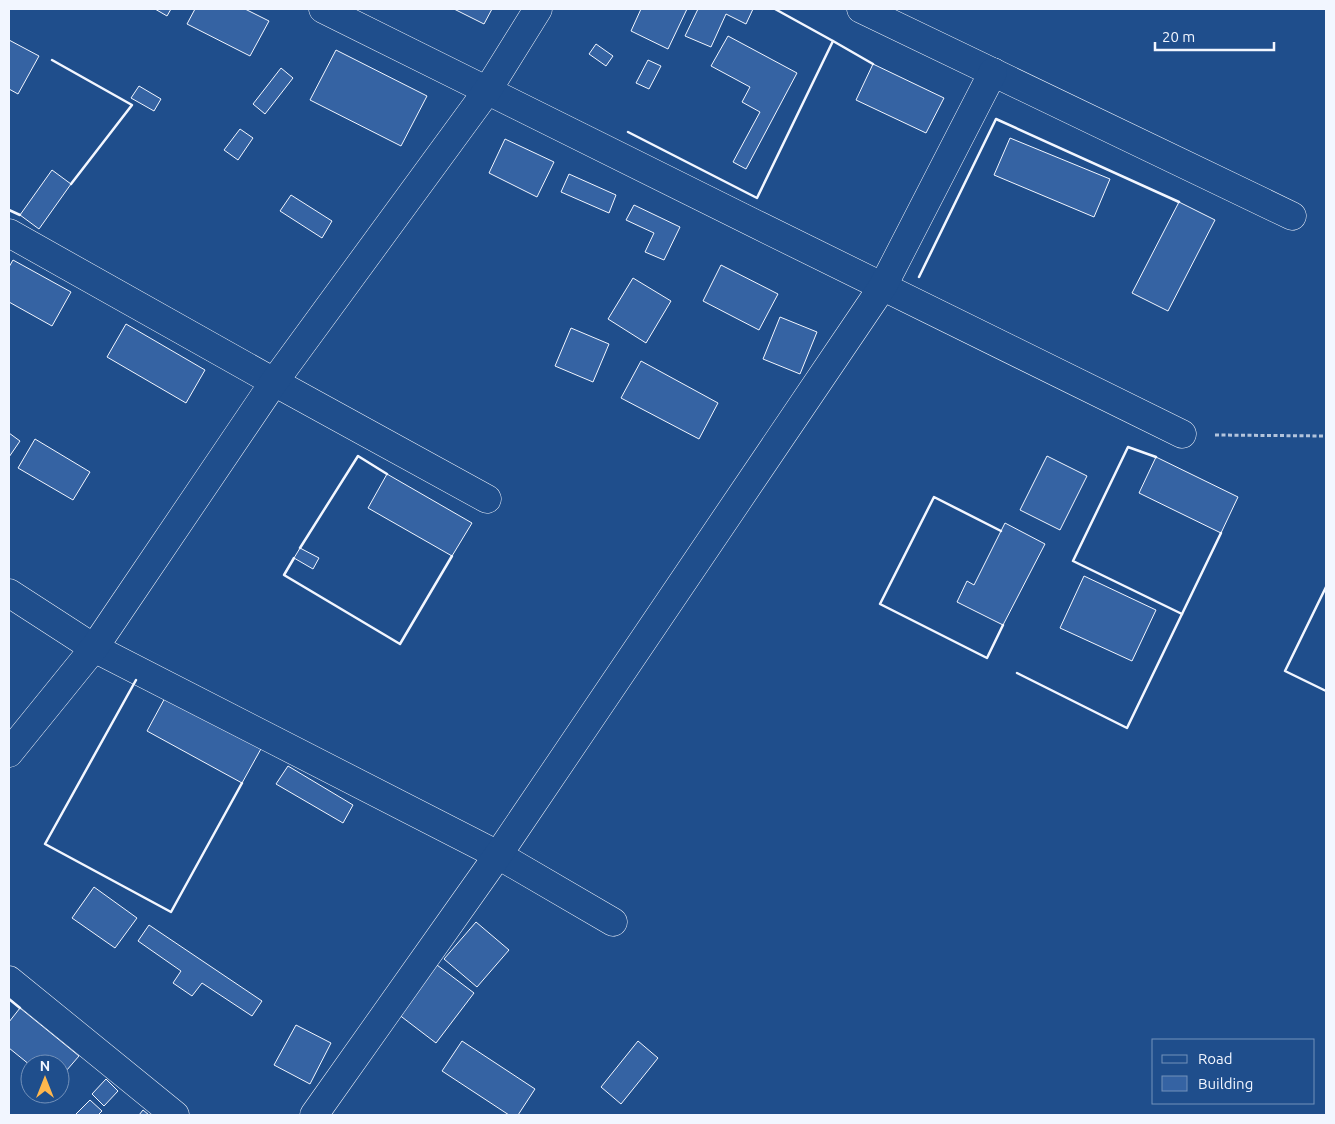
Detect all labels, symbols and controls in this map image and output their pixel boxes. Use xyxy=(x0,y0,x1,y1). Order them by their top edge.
scale bar xyxy=(1155,20,1274,52)
text: 20 m xyxy=(1162,28,1195,45)
legend xyxy=(1152,1039,1315,1104)
text: Road xyxy=(1198,1050,1233,1067)
north arrow xyxy=(20,1054,70,1104)
text: N xyxy=(40,1058,50,1074)
text: Building xyxy=(1198,1075,1253,1092)

